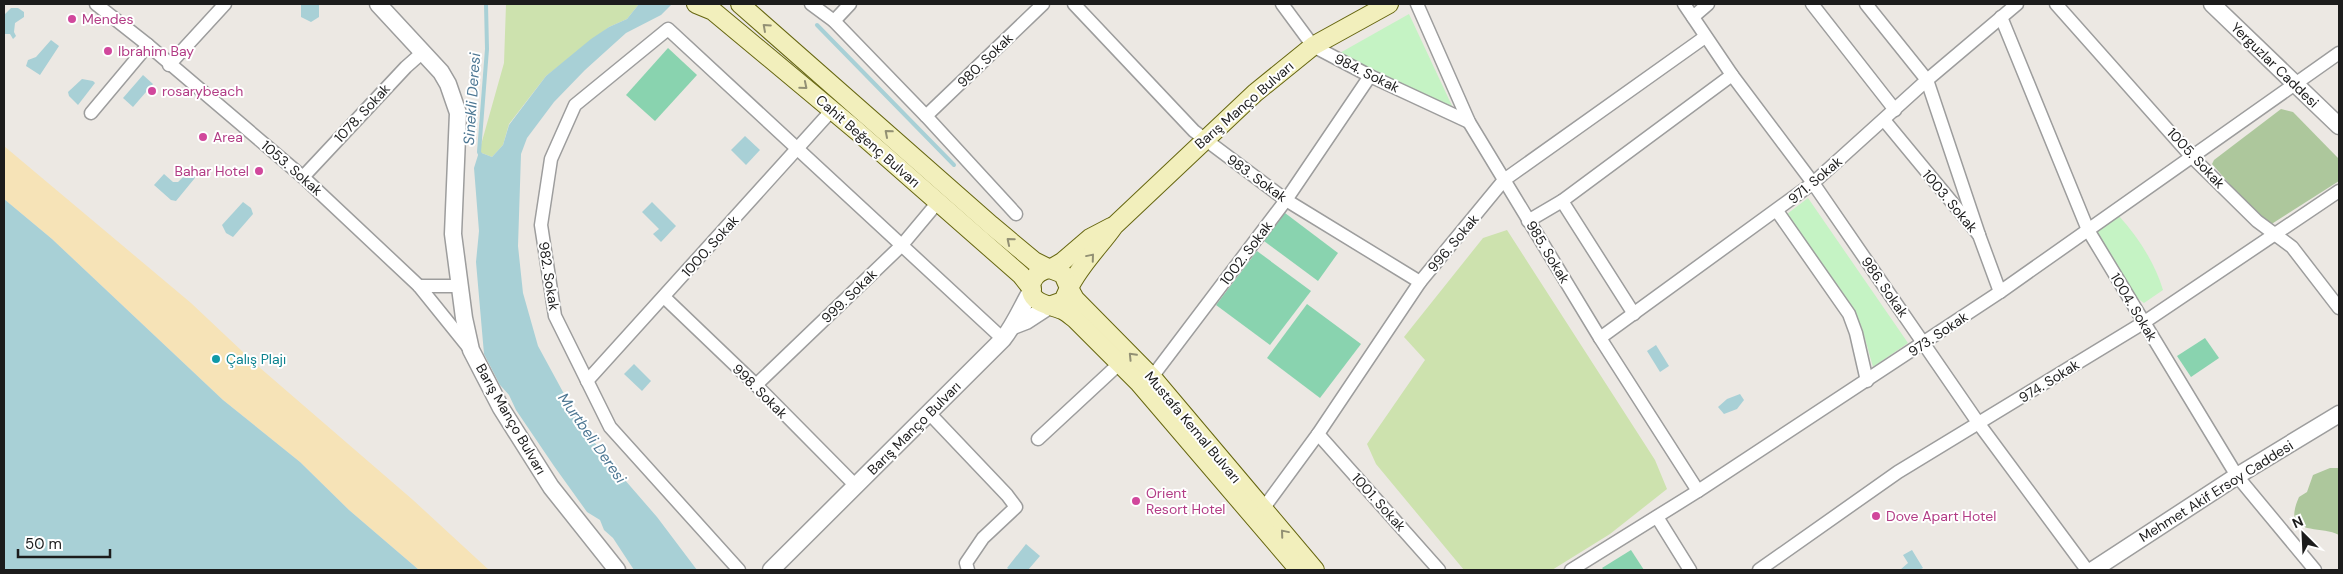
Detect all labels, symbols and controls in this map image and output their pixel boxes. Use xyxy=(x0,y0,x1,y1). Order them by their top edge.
place label: Mendes xyxy=(82,10,134,28)
marker: Mendes xyxy=(66,13,78,25)
street label: Yerguzlar Caddesi xyxy=(2227,18,2323,112)
one-way arrow xyxy=(762,24,771,33)
street label: 980. Sokak xyxy=(953,29,1017,91)
place label: Ibrahim Bay xyxy=(118,42,194,60)
marker: Ibrahim Bay xyxy=(102,45,114,57)
street label: 984. Sokak xyxy=(1332,50,1402,96)
water label: Sinekli Deresi xyxy=(459,52,485,146)
street label: Barış Manço Bulvarı xyxy=(1191,57,1297,153)
street label: 1078. Sokak xyxy=(330,80,394,146)
one-way arrow xyxy=(798,81,807,89)
place label: rosarybeach xyxy=(162,82,243,100)
marker: rosarybeach xyxy=(146,85,158,97)
street label: Cahit Beğenç Bulvarı xyxy=(812,91,924,191)
street label: 1005. Sokak xyxy=(2163,124,2229,192)
place label: Area xyxy=(213,128,243,146)
one-way arrow xyxy=(885,130,894,139)
marker: Area xyxy=(197,131,209,143)
street label: 1053. Sokak xyxy=(258,136,326,200)
street label: 983. Sokak xyxy=(1223,150,1291,206)
street label: 971. Sokak xyxy=(1784,152,1846,208)
place label: Bahar Hotel xyxy=(174,162,249,180)
marker: Bahar Hotel xyxy=(253,165,265,177)
street label: 1003. Sokak xyxy=(1919,166,1981,236)
street label: 996. Sokak xyxy=(1423,210,1483,276)
street label: 1000. Sokak xyxy=(678,211,742,281)
street label: 1002. Sokak xyxy=(1216,217,1276,289)
street label: 985. Sokak xyxy=(1522,217,1574,287)
one-way arrow xyxy=(1007,238,1016,246)
street label: 982. Sokak xyxy=(535,240,563,312)
one-way arrow xyxy=(1086,253,1095,262)
street label: 986. Sokak xyxy=(1858,253,1912,321)
street label: 999. Sokak xyxy=(817,265,881,327)
street label: 1004. Sokak xyxy=(2107,270,2161,344)
street label: 973. Sokak xyxy=(1905,307,1971,361)
place label: Çalış Plajı xyxy=(226,350,286,368)
marker: Çalış Plajı xyxy=(210,353,222,365)
one-way arrow xyxy=(1129,353,1138,362)
street label: 974. Sokak xyxy=(2015,355,2083,407)
street label: Barış Manço Bulvarı xyxy=(472,360,550,478)
street label: 998. Sokak xyxy=(729,360,791,422)
street label: Mustafa Kemal Bulvarı xyxy=(1141,367,1245,487)
street label: Barış Manço Bulvarı xyxy=(863,377,965,479)
water label: Murtbeli Deresi xyxy=(553,389,631,487)
street label: Mehmet Akif Ersoy Caddesi xyxy=(2136,436,2296,546)
street label: 1001. Sokak xyxy=(1348,469,1410,535)
place label: Orient Resort Hotel xyxy=(1146,484,1226,518)
marker: Orient Resort Hotel xyxy=(1130,495,1142,507)
place label: Dove Apart Hotel xyxy=(1886,507,1996,525)
north arrow xyxy=(2278,509,2328,559)
marker: Dove Apart Hotel xyxy=(1870,510,1882,522)
text: N xyxy=(2289,512,2306,532)
scale bar xyxy=(18,526,110,558)
one-way arrow xyxy=(1281,530,1289,539)
text: 50 m xyxy=(25,534,62,554)

